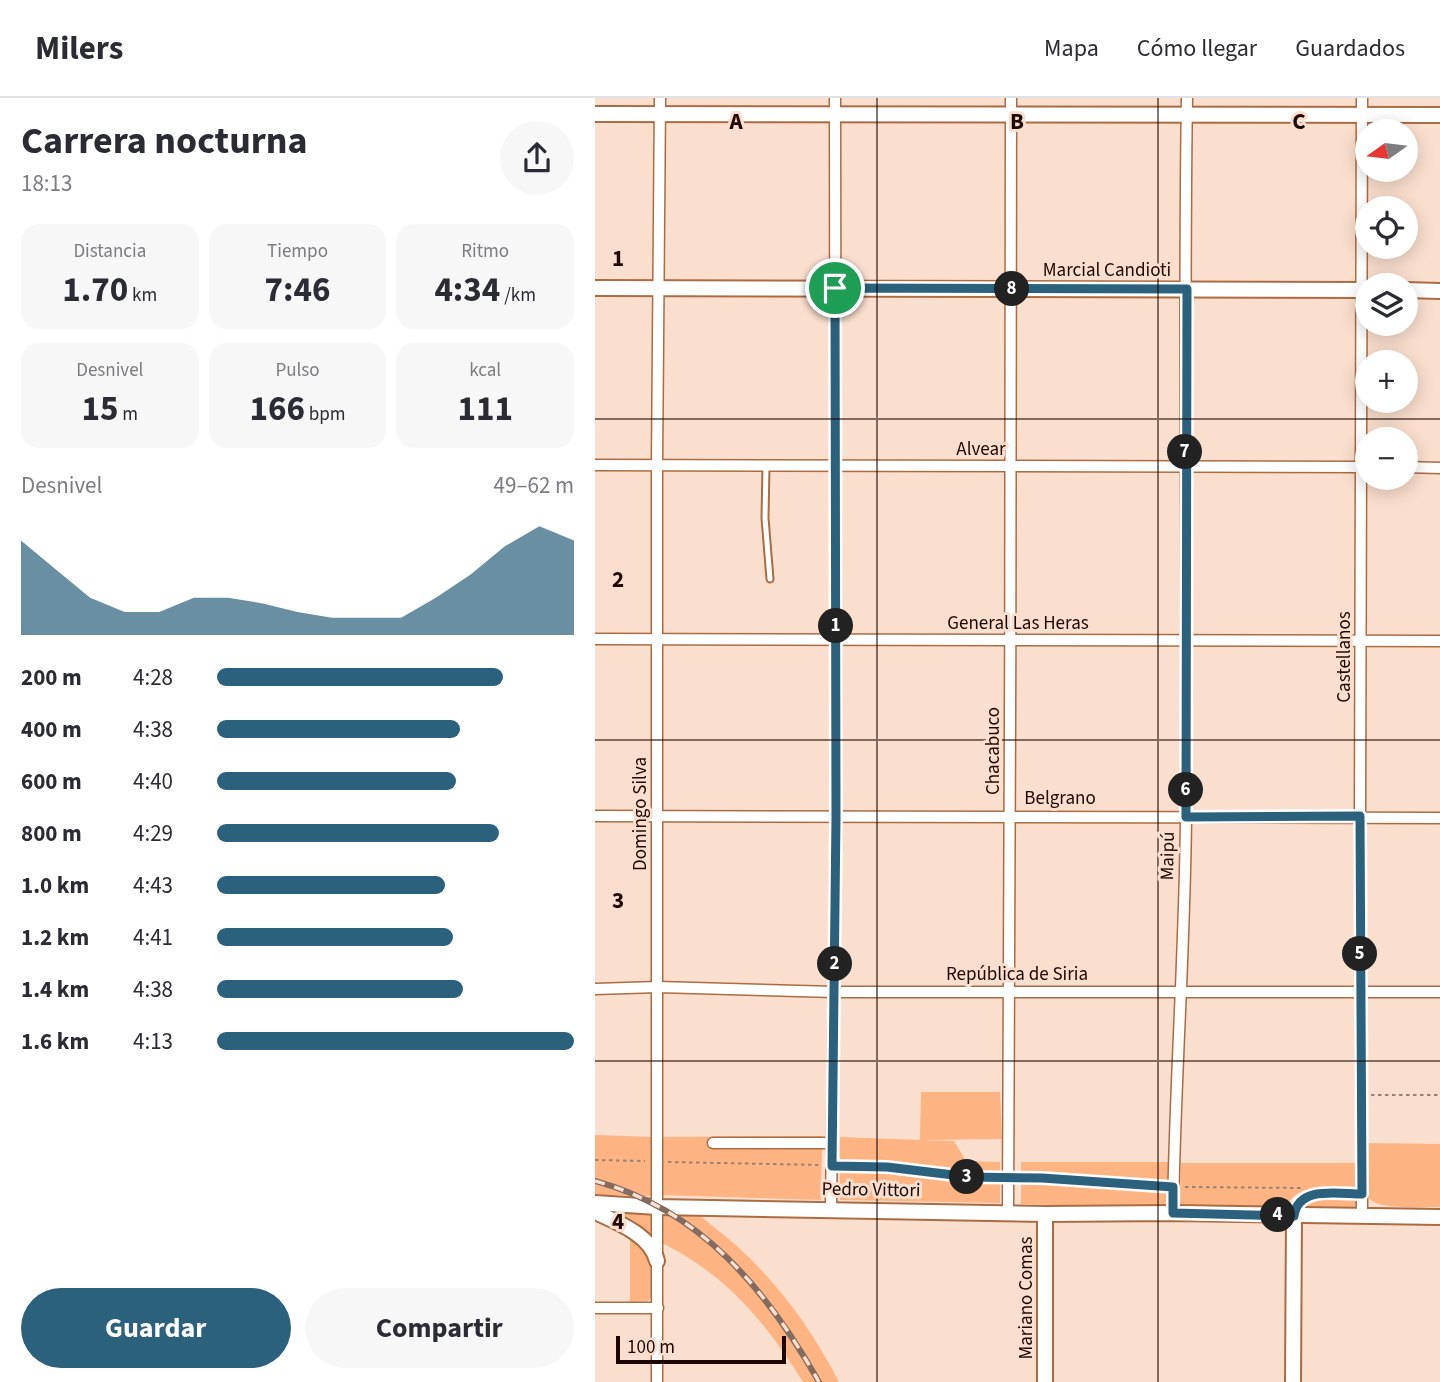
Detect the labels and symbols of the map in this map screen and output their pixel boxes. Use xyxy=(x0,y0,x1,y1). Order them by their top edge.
text: A xyxy=(728,105,743,138)
text: B xyxy=(1010,105,1024,138)
text: C xyxy=(1292,105,1306,138)
north arrow xyxy=(1355,119,1417,182)
text: 1 xyxy=(612,242,624,275)
street label: Marcial Candioti xyxy=(1043,257,1171,284)
pin xyxy=(805,258,865,318)
pin: 8 xyxy=(995,272,1029,306)
pin: 7 xyxy=(1167,434,1203,470)
street label: Alvear xyxy=(956,436,1006,463)
text: 2 xyxy=(612,563,624,596)
pin: 1 xyxy=(819,608,853,644)
street label: General Las Heras xyxy=(947,610,1089,637)
street label: Castellanos xyxy=(1331,611,1358,703)
street label: Chacabuco xyxy=(980,707,1007,795)
street label: Domingo Silva xyxy=(627,757,654,871)
pin: 6 xyxy=(1169,772,1203,808)
street label: Belgrano xyxy=(1024,785,1096,812)
street label: Maipú xyxy=(1154,831,1182,881)
text: 3 xyxy=(612,884,624,917)
pin: 5 xyxy=(1343,936,1377,972)
pin: 2 xyxy=(817,946,853,982)
street label: República de Siria xyxy=(946,961,1088,988)
pin: 3 xyxy=(949,1160,985,1194)
street label: Pedro Vittori xyxy=(821,1176,921,1204)
pin: 4 xyxy=(1261,1198,1295,1232)
text: 4 xyxy=(612,1205,624,1238)
street label: Mariano Comas xyxy=(1013,1236,1040,1360)
scale bar xyxy=(616,1333,786,1365)

